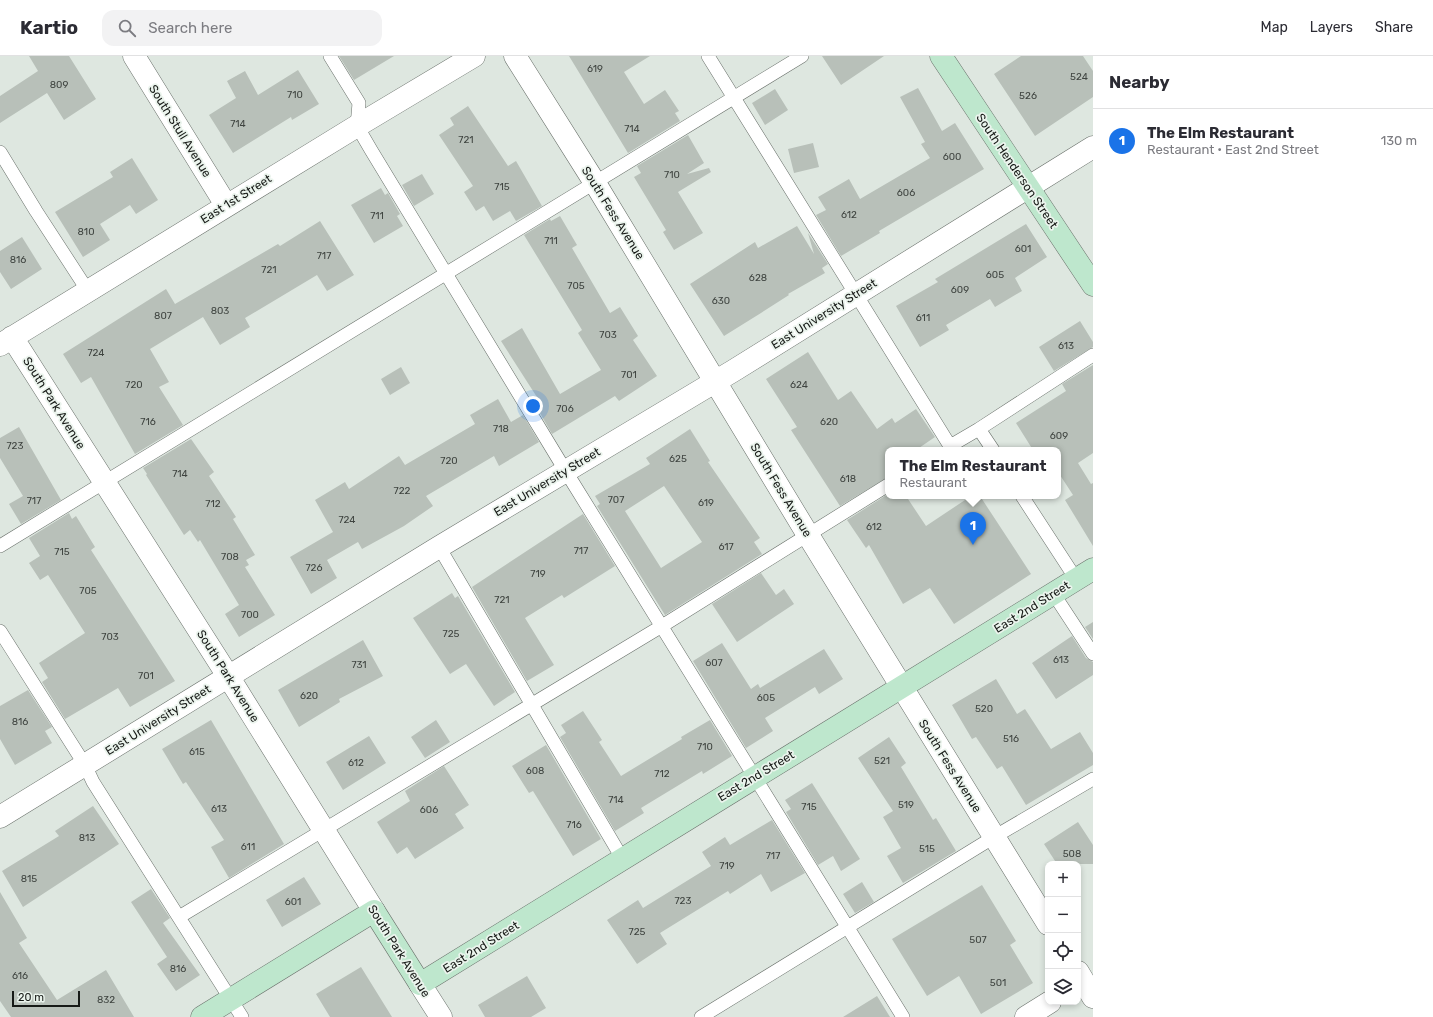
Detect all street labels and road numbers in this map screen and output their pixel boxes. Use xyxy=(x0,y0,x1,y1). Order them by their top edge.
street label: South Stull Avenue xyxy=(146,82,214,180)
street label: South Henderson Street xyxy=(973,111,1061,231)
street label: South Fess Avenue xyxy=(579,164,647,262)
street label: East 1st Street xyxy=(198,171,274,226)
street label: East University Street xyxy=(769,276,880,352)
street label: South Park Avenue xyxy=(20,354,88,452)
street label: South Fess Avenue xyxy=(747,441,815,540)
street label: East University Street xyxy=(491,445,603,519)
street label: East 2nd Street xyxy=(992,578,1073,636)
street label: South Park Avenue xyxy=(194,627,262,725)
street label: East University Street xyxy=(103,682,214,758)
street label: South Fess Avenue xyxy=(916,717,984,815)
street label: East 2nd Street xyxy=(715,748,797,804)
street label: South Park Avenue xyxy=(365,902,433,1000)
street label: East 2nd Street xyxy=(441,918,522,976)

